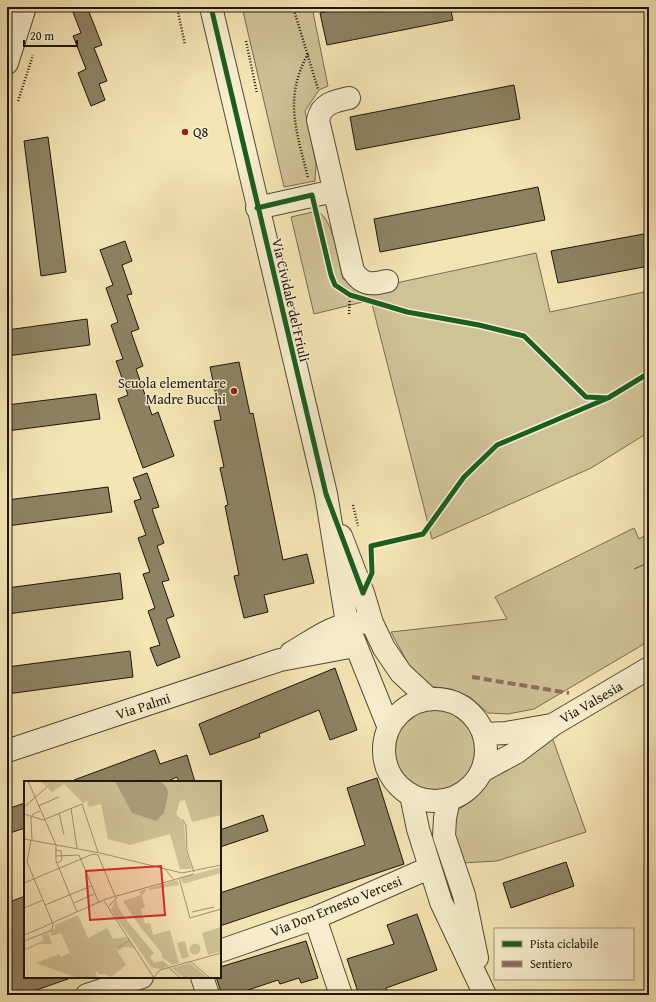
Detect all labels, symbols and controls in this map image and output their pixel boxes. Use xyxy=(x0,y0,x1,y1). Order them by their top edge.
scale bar xyxy=(24,22,77,48)
text: 20 m xyxy=(30,27,54,44)
place label: Q8 xyxy=(193,122,209,142)
marker: Q8 xyxy=(180,127,190,137)
street label: Via Cividale del Friuli xyxy=(267,236,315,364)
place label: Scuola elementare Madre Bucchi xyxy=(118,373,226,409)
marker: Scuola elementare Madre Bucchi xyxy=(229,386,239,396)
street label: Via Valsesia xyxy=(556,676,627,728)
street label: Via Palmi xyxy=(113,688,173,724)
inset map xyxy=(24,781,221,978)
street label: Via Don Ernesto Vercesi xyxy=(267,870,405,942)
legend xyxy=(494,928,634,980)
text: Pista ciclabile xyxy=(530,935,599,952)
text: Sentiero xyxy=(530,955,572,972)

